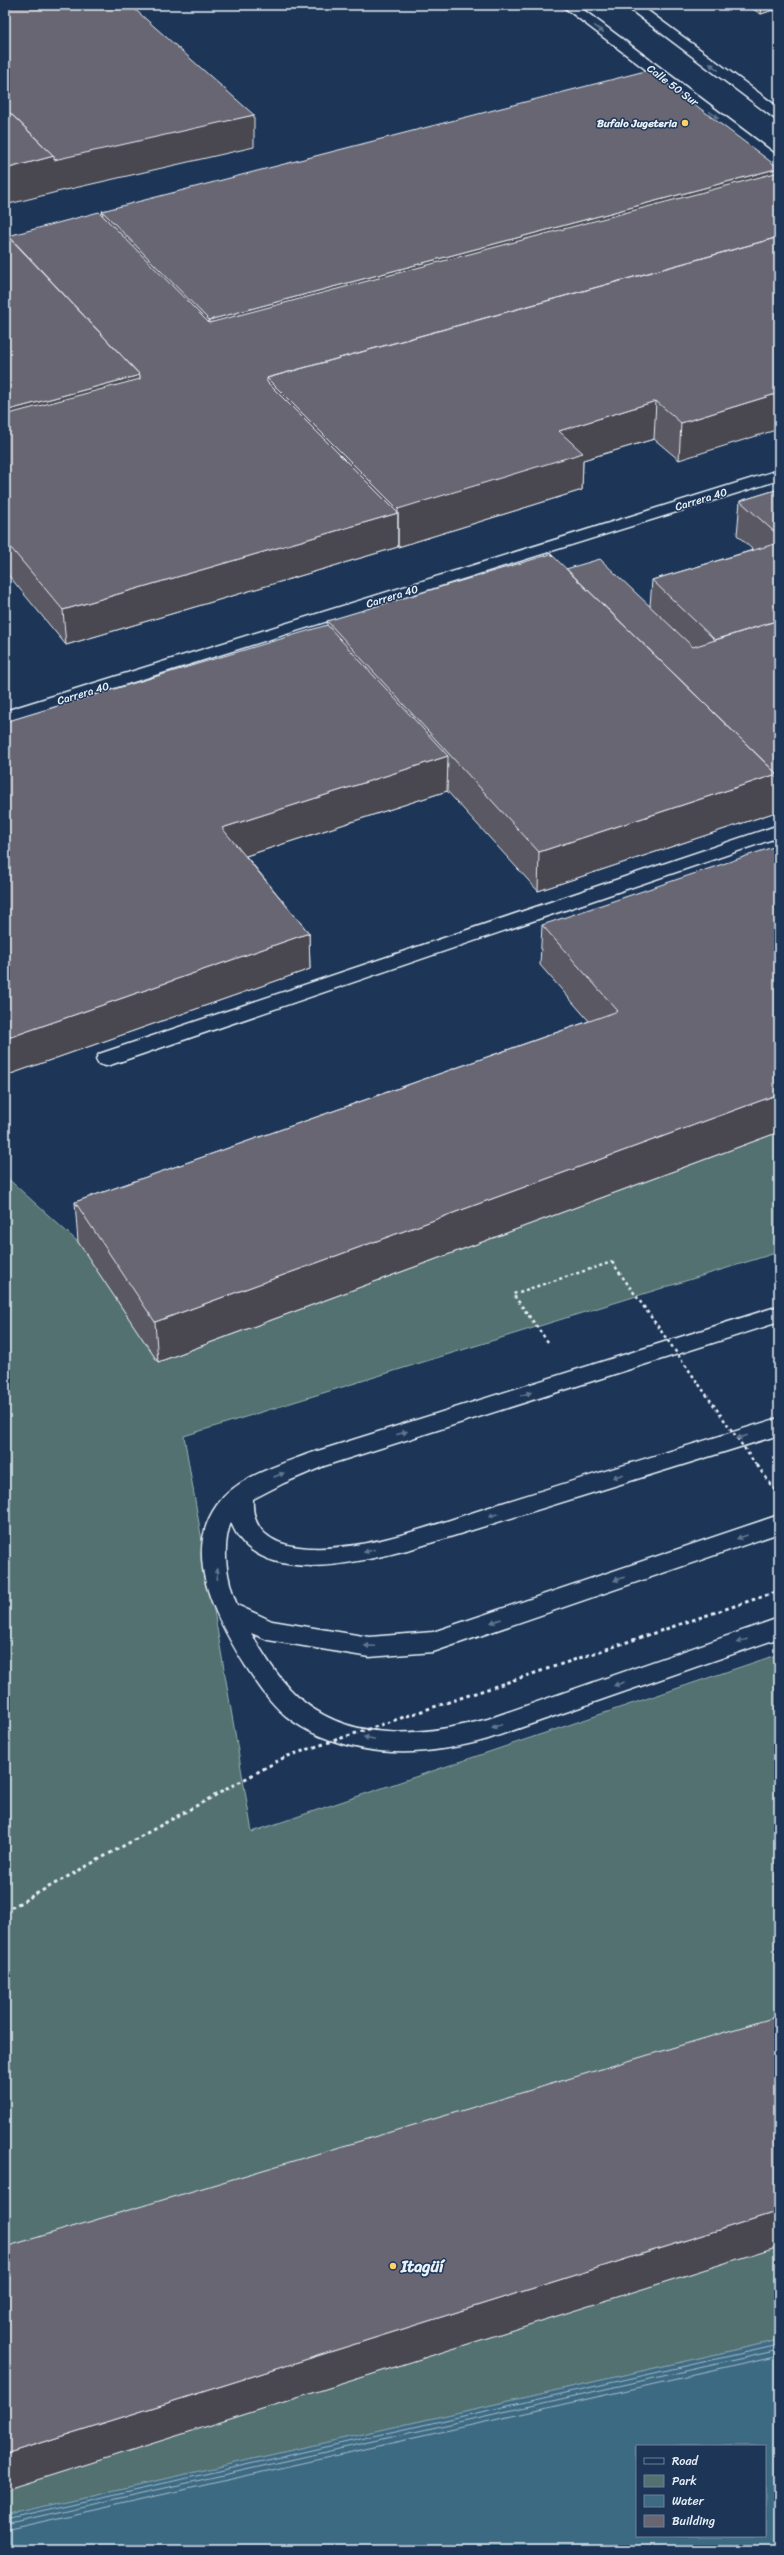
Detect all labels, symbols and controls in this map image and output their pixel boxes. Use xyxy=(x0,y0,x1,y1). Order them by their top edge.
one-way arrow xyxy=(594,24,605,33)
street label: Calle 50 Sur xyxy=(643,59,704,112)
one-way arrow xyxy=(709,63,719,71)
one-way arrow xyxy=(709,111,719,119)
place label: Bufalo Jugeteria xyxy=(597,114,677,133)
marker: Bufalo Jugeteria xyxy=(680,118,690,128)
street label: Carrera 40 xyxy=(673,483,730,516)
street label: Carrera 40 xyxy=(364,580,421,613)
street label: Carrera 40 xyxy=(55,677,112,710)
one-way arrow xyxy=(520,1390,532,1396)
one-way arrow xyxy=(396,1430,408,1436)
one-way arrow xyxy=(735,1434,747,1440)
one-way arrow xyxy=(273,1471,285,1478)
one-way arrow xyxy=(611,1473,623,1479)
one-way arrow xyxy=(487,1512,499,1518)
one-way arrow xyxy=(736,1534,748,1540)
one-way arrow xyxy=(363,1548,375,1554)
one-way arrow xyxy=(213,1568,220,1580)
one-way arrow xyxy=(613,1576,625,1582)
one-way arrow xyxy=(490,1618,502,1624)
one-way arrow xyxy=(736,1638,748,1644)
one-way arrow xyxy=(363,1643,376,1649)
one-way arrow xyxy=(613,1681,625,1687)
one-way arrow xyxy=(490,1723,502,1729)
one-way arrow xyxy=(363,1735,375,1741)
place label: Itagüí xyxy=(400,2252,446,2281)
marker: Itagüí xyxy=(388,2261,398,2271)
legend xyxy=(636,2445,766,2537)
text: Road xyxy=(672,2450,699,2472)
text: Park xyxy=(672,2470,697,2492)
text: Water xyxy=(672,2490,705,2512)
text: Building xyxy=(672,2510,715,2532)

